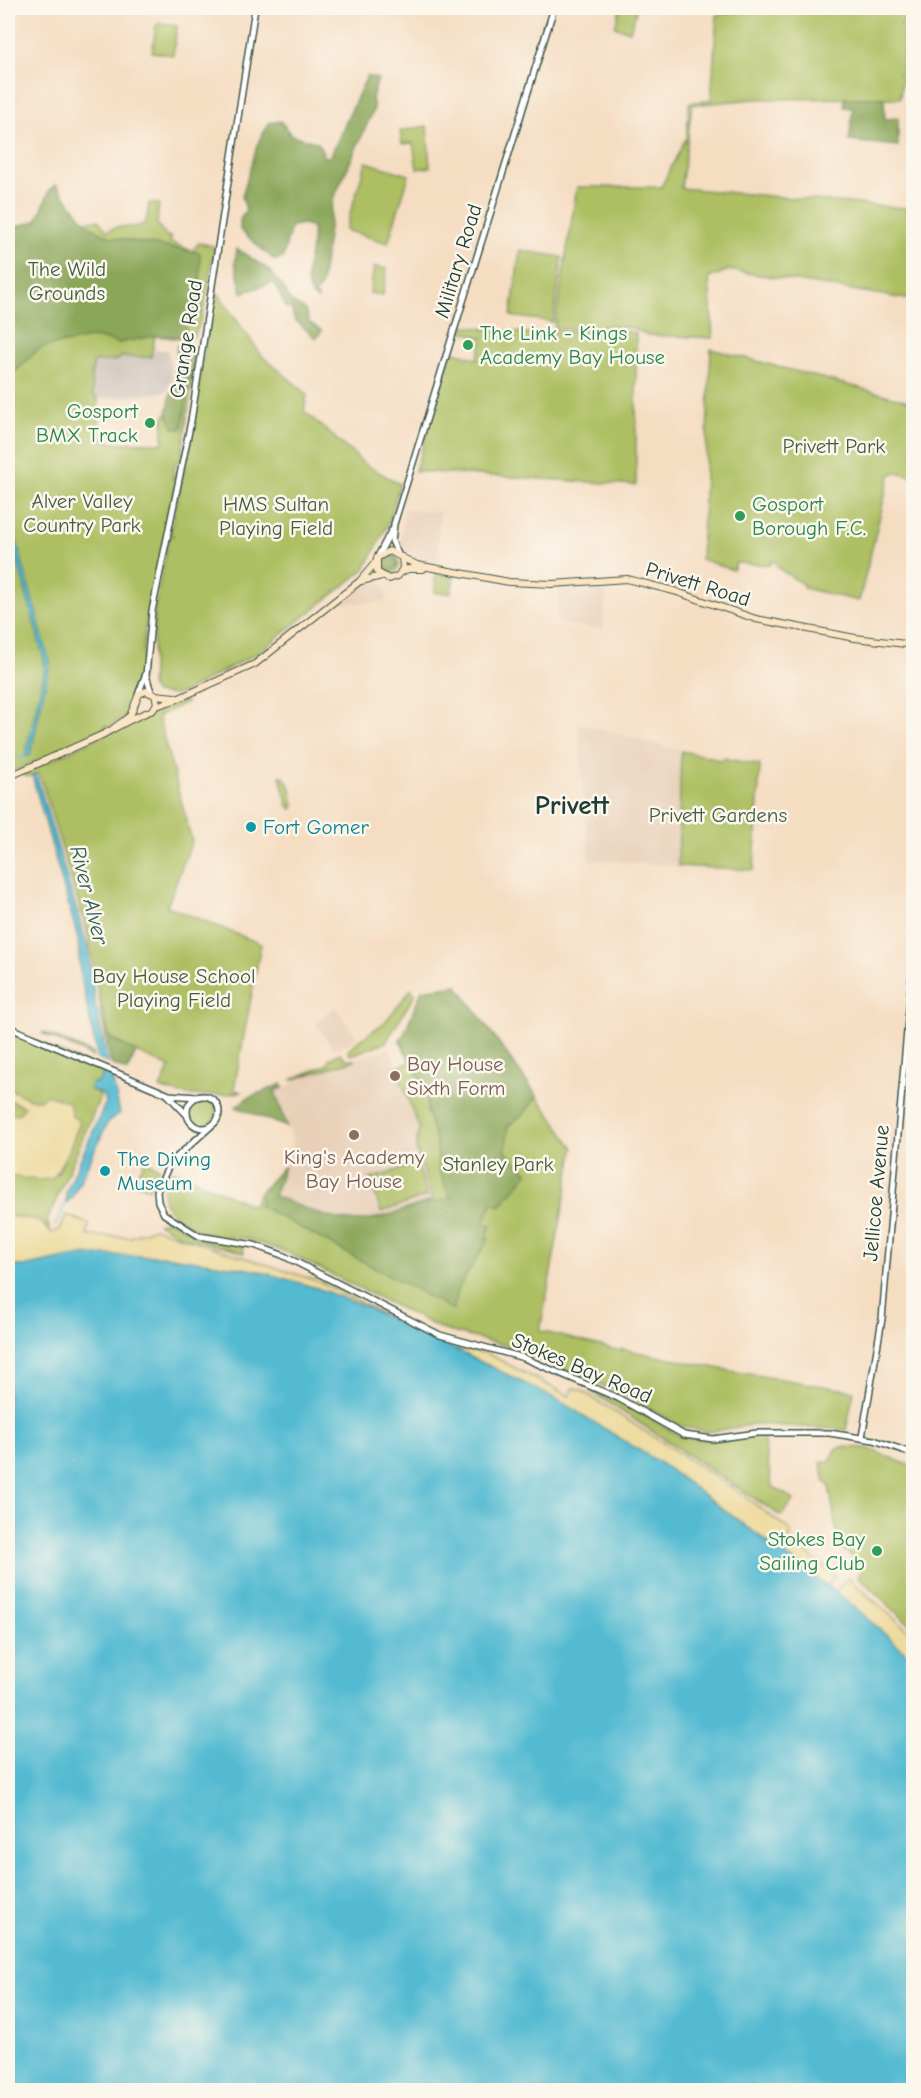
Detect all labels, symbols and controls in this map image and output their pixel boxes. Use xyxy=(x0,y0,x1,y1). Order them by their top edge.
street label: Military Road xyxy=(429,201,487,321)
park label: The Wild Grounds xyxy=(28,257,106,305)
street label: Grange Road xyxy=(165,278,207,400)
place label: The Link - Kings Academy Bay House xyxy=(480,321,665,369)
marker: The Link - Kings Academy Bay House xyxy=(461,338,475,352)
place label: Gosport BMX Track xyxy=(36,399,139,447)
marker: Gosport BMX Track xyxy=(143,416,157,430)
park label: Privett Park xyxy=(783,434,885,458)
park label: Alver Valley Country Park xyxy=(23,489,141,537)
park label: HMS Sultan Playing Field xyxy=(219,492,333,540)
place label: Gosport Borough F.C. xyxy=(752,492,866,540)
marker: Gosport Borough F.C. xyxy=(733,509,747,523)
street label: Privett Road xyxy=(643,557,753,611)
district label: Privett xyxy=(535,790,610,821)
park label: Privett Gardens xyxy=(649,803,787,827)
place label: Fort Gomer xyxy=(263,815,369,839)
marker: Fort Gomer xyxy=(244,820,258,834)
water label: River Alver xyxy=(64,843,114,948)
park label: Bay House School Playing Field xyxy=(92,964,256,1012)
place label: Bay House Sixth Form xyxy=(407,1052,505,1100)
marker: Bay House Sixth Form xyxy=(388,1069,402,1083)
street label: Jellicoe Avenue xyxy=(858,1124,894,1262)
marker: King's Academy Bay House xyxy=(347,1128,361,1142)
place label: King's Academy Bay House xyxy=(284,1145,425,1193)
place label: The Diving Museum xyxy=(117,1147,211,1195)
park label: Stanley Park xyxy=(442,1152,554,1176)
marker: The Diving Museum xyxy=(98,1164,112,1178)
street label: Stokes Bay Road xyxy=(508,1328,656,1408)
place label: Stokes Bay Sailing Club xyxy=(759,1527,866,1575)
marker: Stokes Bay Sailing Club xyxy=(870,1544,884,1558)

